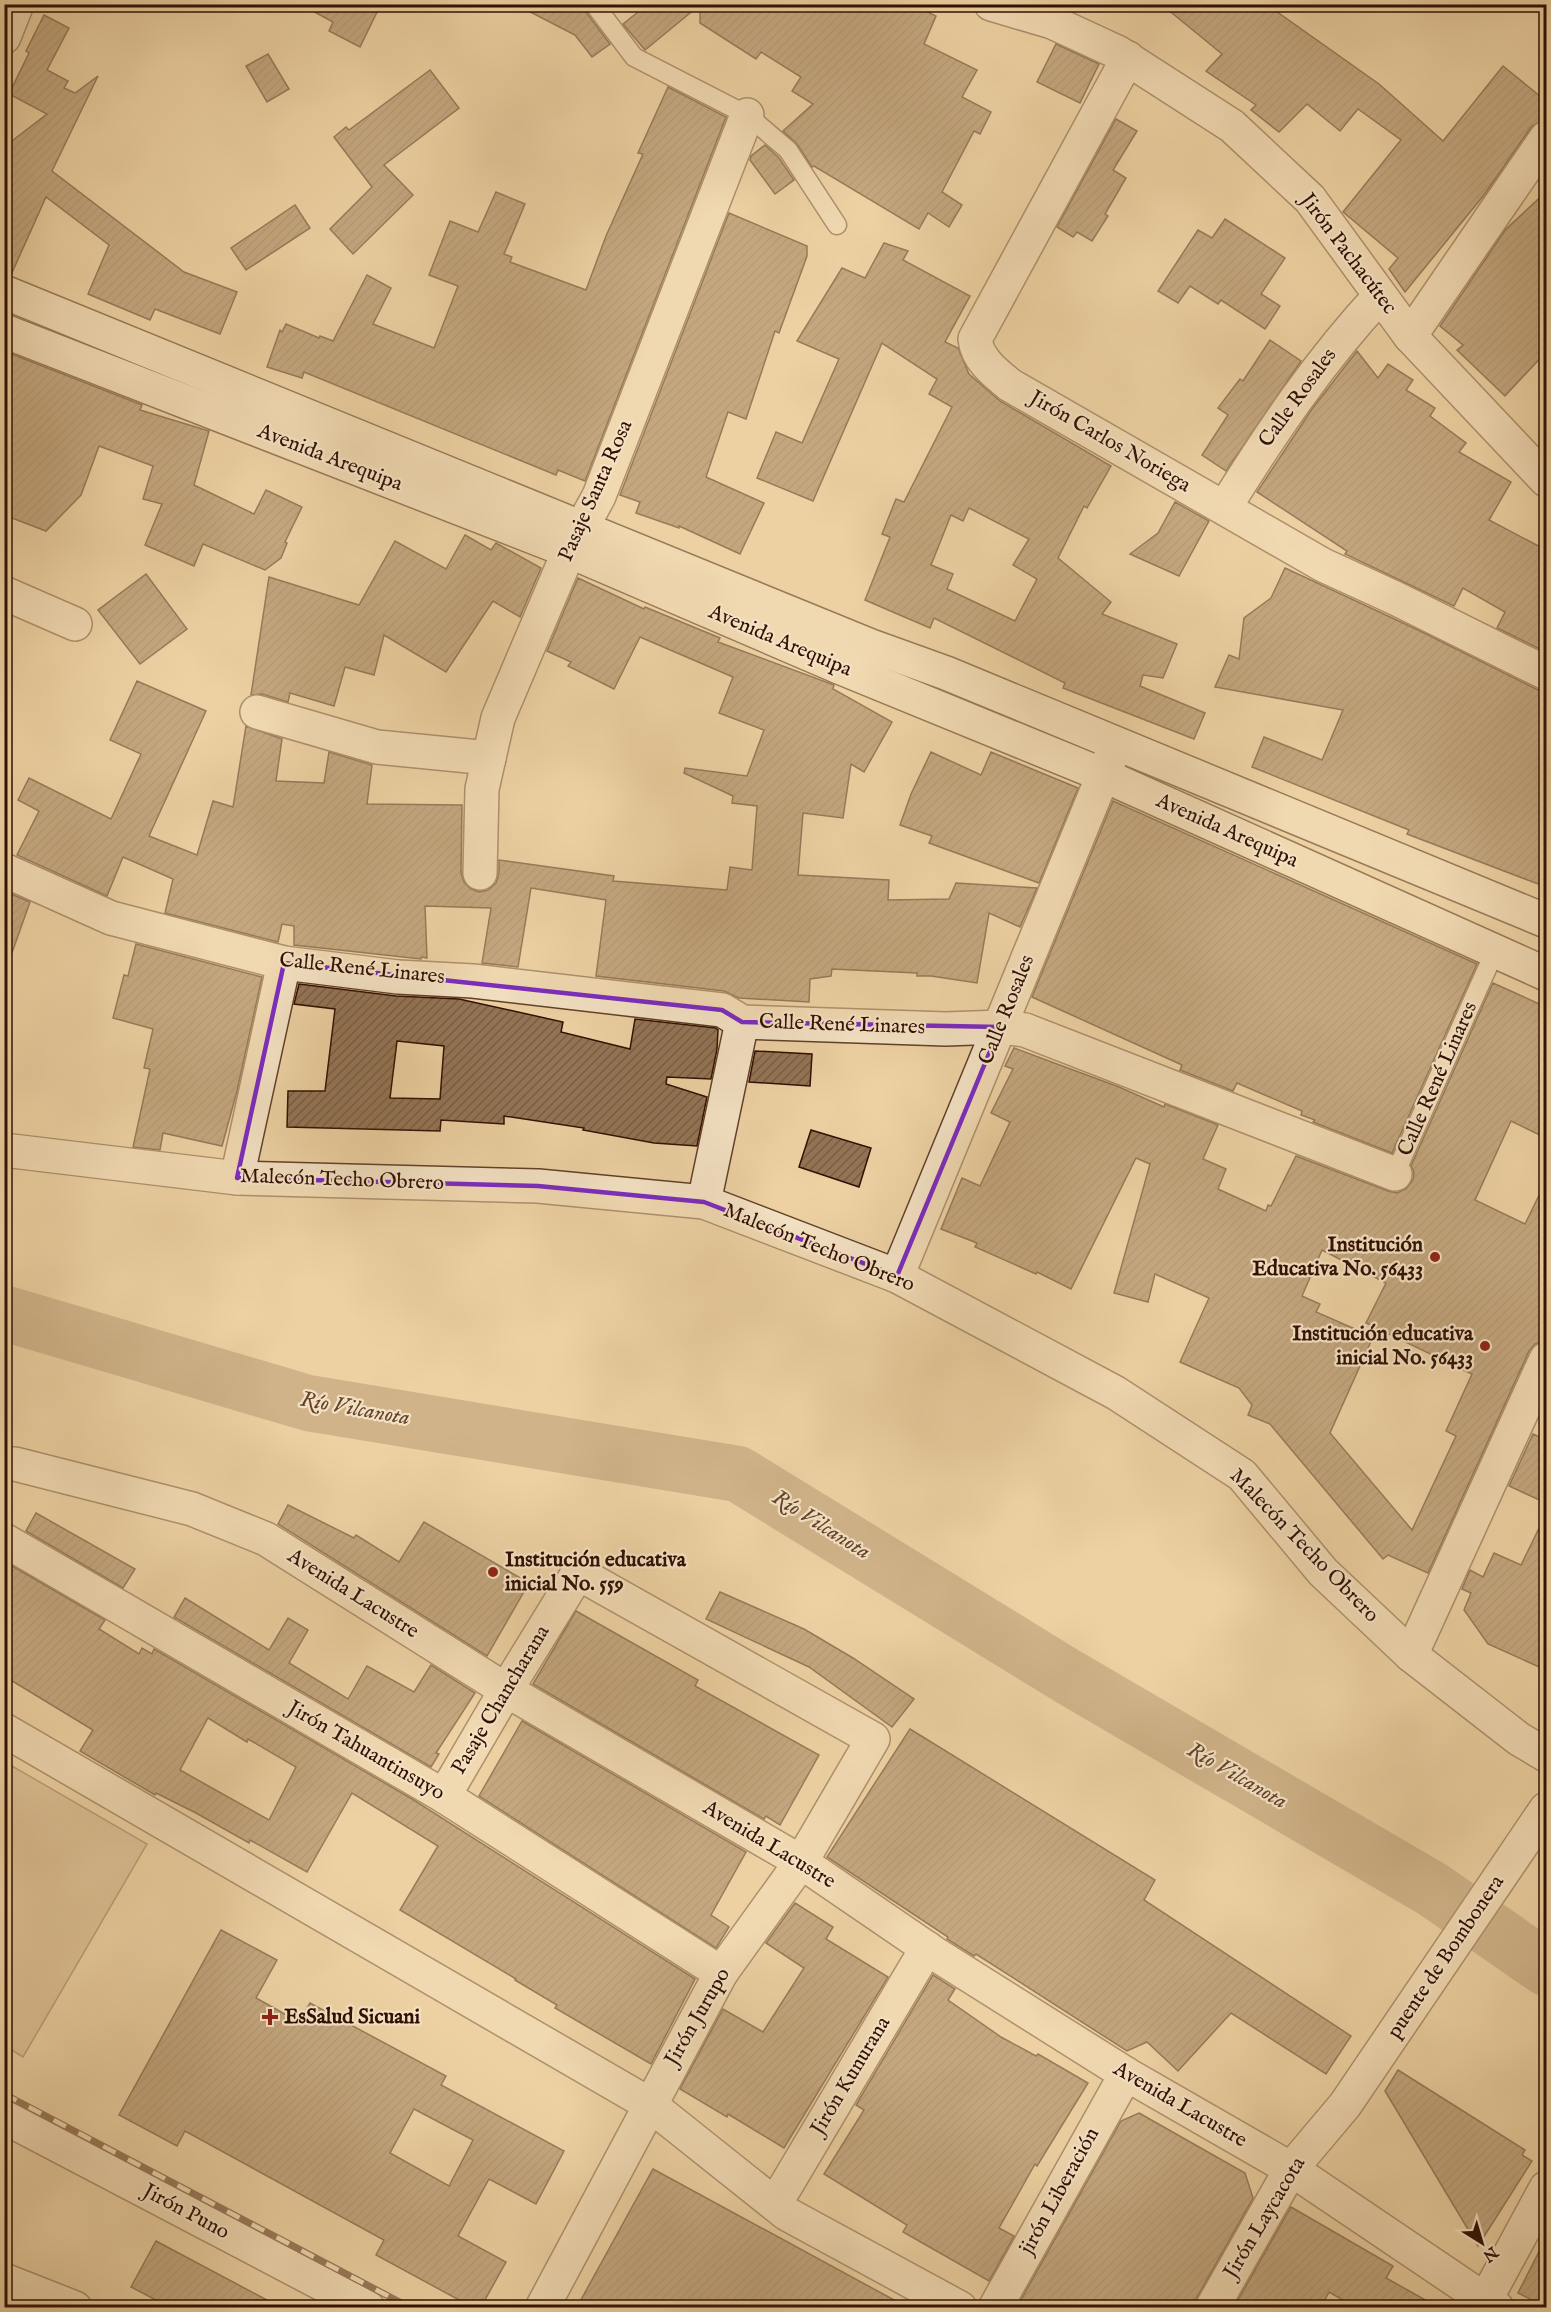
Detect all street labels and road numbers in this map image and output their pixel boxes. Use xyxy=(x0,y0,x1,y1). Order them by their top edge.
street label: Jirón Pachacútec xyxy=(1292,186,1402,320)
street label: Calle Rosales xyxy=(1253,343,1343,453)
street label: Jirón Carlos Noriega xyxy=(1023,384,1196,500)
street label: Pasaje Santa Rosa xyxy=(553,415,640,566)
street label: Avenida Arequipa xyxy=(253,418,407,498)
street label: Avenida Arequipa xyxy=(703,598,857,684)
street label: Avenida Arequipa xyxy=(1151,787,1303,875)
street label: Calle René Linares xyxy=(278,947,446,991)
street label: Calle Rosales xyxy=(973,951,1041,1069)
street label: Calle René Linares xyxy=(1392,998,1484,1160)
street label: Calle René Linares xyxy=(758,1009,926,1041)
street label: Malecón Techo Obrero xyxy=(239,1163,445,1197)
street label: Malecón Techo Obrero xyxy=(719,1197,919,1299)
street label: Malecón Techo Obrero xyxy=(1223,1463,1385,1629)
street label: Avenida Lacustre xyxy=(281,1542,424,1645)
street label: Pasaje Chancharana xyxy=(446,1620,557,1780)
street label: Jirón Tahuantinsuyo xyxy=(281,1694,449,1807)
street label: Avenida Lacustre xyxy=(697,1794,841,1895)
street label: puente de Bombonera xyxy=(1381,1869,1511,2044)
street label: Jirón Jurupo xyxy=(658,1963,737,2073)
street label: Jirón Kunurana xyxy=(804,2011,897,2142)
street label: Avenida Lacustre xyxy=(1107,2055,1252,2154)
street label: jirón Liberación xyxy=(1013,2123,1106,2261)
street label: Jirón Laycacota xyxy=(1217,2151,1312,2286)
street label: Jirón Puno xyxy=(136,2177,234,2246)

